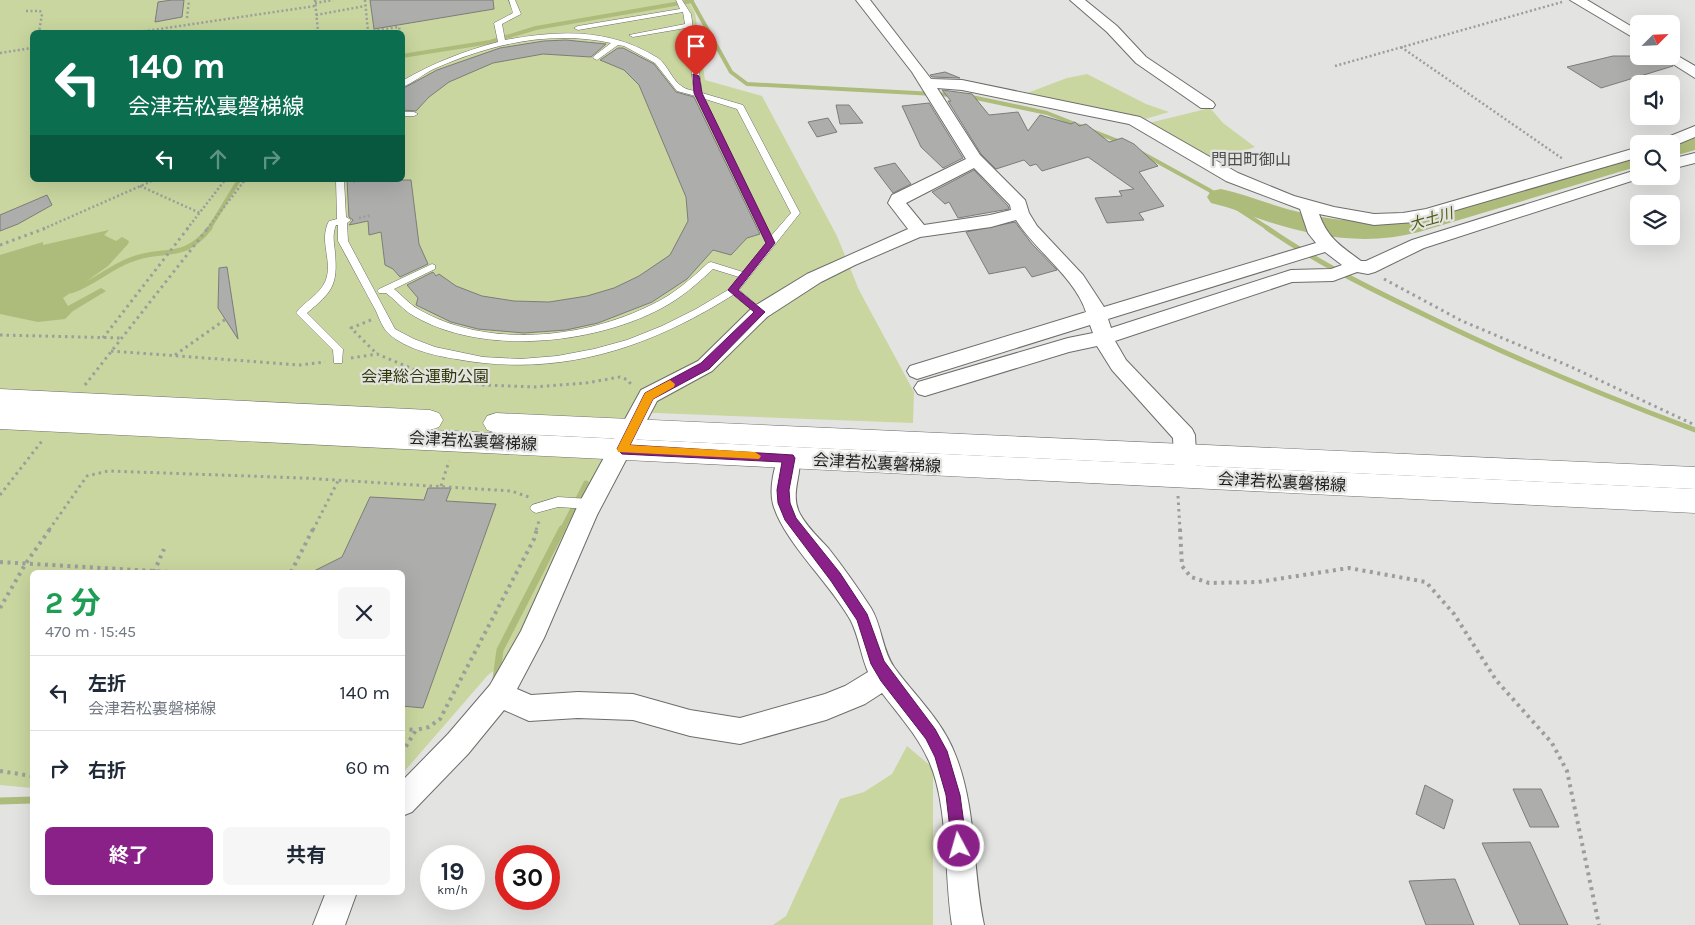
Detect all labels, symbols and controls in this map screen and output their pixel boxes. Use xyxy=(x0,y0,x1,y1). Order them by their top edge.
north arrow xyxy=(1630,15,1680,65)
map controls xyxy=(1630,15,1680,245)
pin xyxy=(675,25,717,76)
icon: arrive xyxy=(682,32,710,60)
text: 140 m xyxy=(128,46,226,87)
icon: left xyxy=(45,50,110,115)
button: sound xyxy=(1630,75,1680,125)
text: 会津若松裏磐梯線 xyxy=(128,94,304,120)
button: search xyxy=(1630,135,1680,185)
icon: left xyxy=(151,145,179,173)
icon: ahead xyxy=(204,145,232,173)
icon: right xyxy=(257,145,285,173)
district label: 門田町御山 xyxy=(1211,150,1291,169)
button: layers xyxy=(1630,195,1680,245)
water label: 大土川 xyxy=(1407,204,1457,234)
park label: 会津総合運動公園 xyxy=(361,367,489,386)
street label: 会津若松裏磐梯線 xyxy=(409,428,537,454)
street label: 会津若松裏磐梯線 xyxy=(813,450,941,476)
street label: 会津若松裏磐梯線 xyxy=(1218,469,1346,495)
text: 2 分 xyxy=(45,585,101,621)
button: close xyxy=(338,587,390,639)
text: 470 m · 15:45 xyxy=(45,622,136,641)
text: 左折 xyxy=(88,673,126,695)
icon: left xyxy=(45,679,73,707)
text: 140 m xyxy=(340,682,390,704)
text: 会津若松裏磐梯線 xyxy=(88,699,216,718)
icon: right xyxy=(45,754,73,782)
text: 60 m xyxy=(346,757,390,779)
text: 右折 xyxy=(88,760,126,782)
position arrow xyxy=(932,819,984,871)
button: 終了 xyxy=(45,827,213,885)
button: 共有 xyxy=(223,827,390,885)
speed limit sign: 30 xyxy=(495,845,560,910)
text: 19 xyxy=(440,857,465,886)
text: km/h xyxy=(437,883,468,897)

